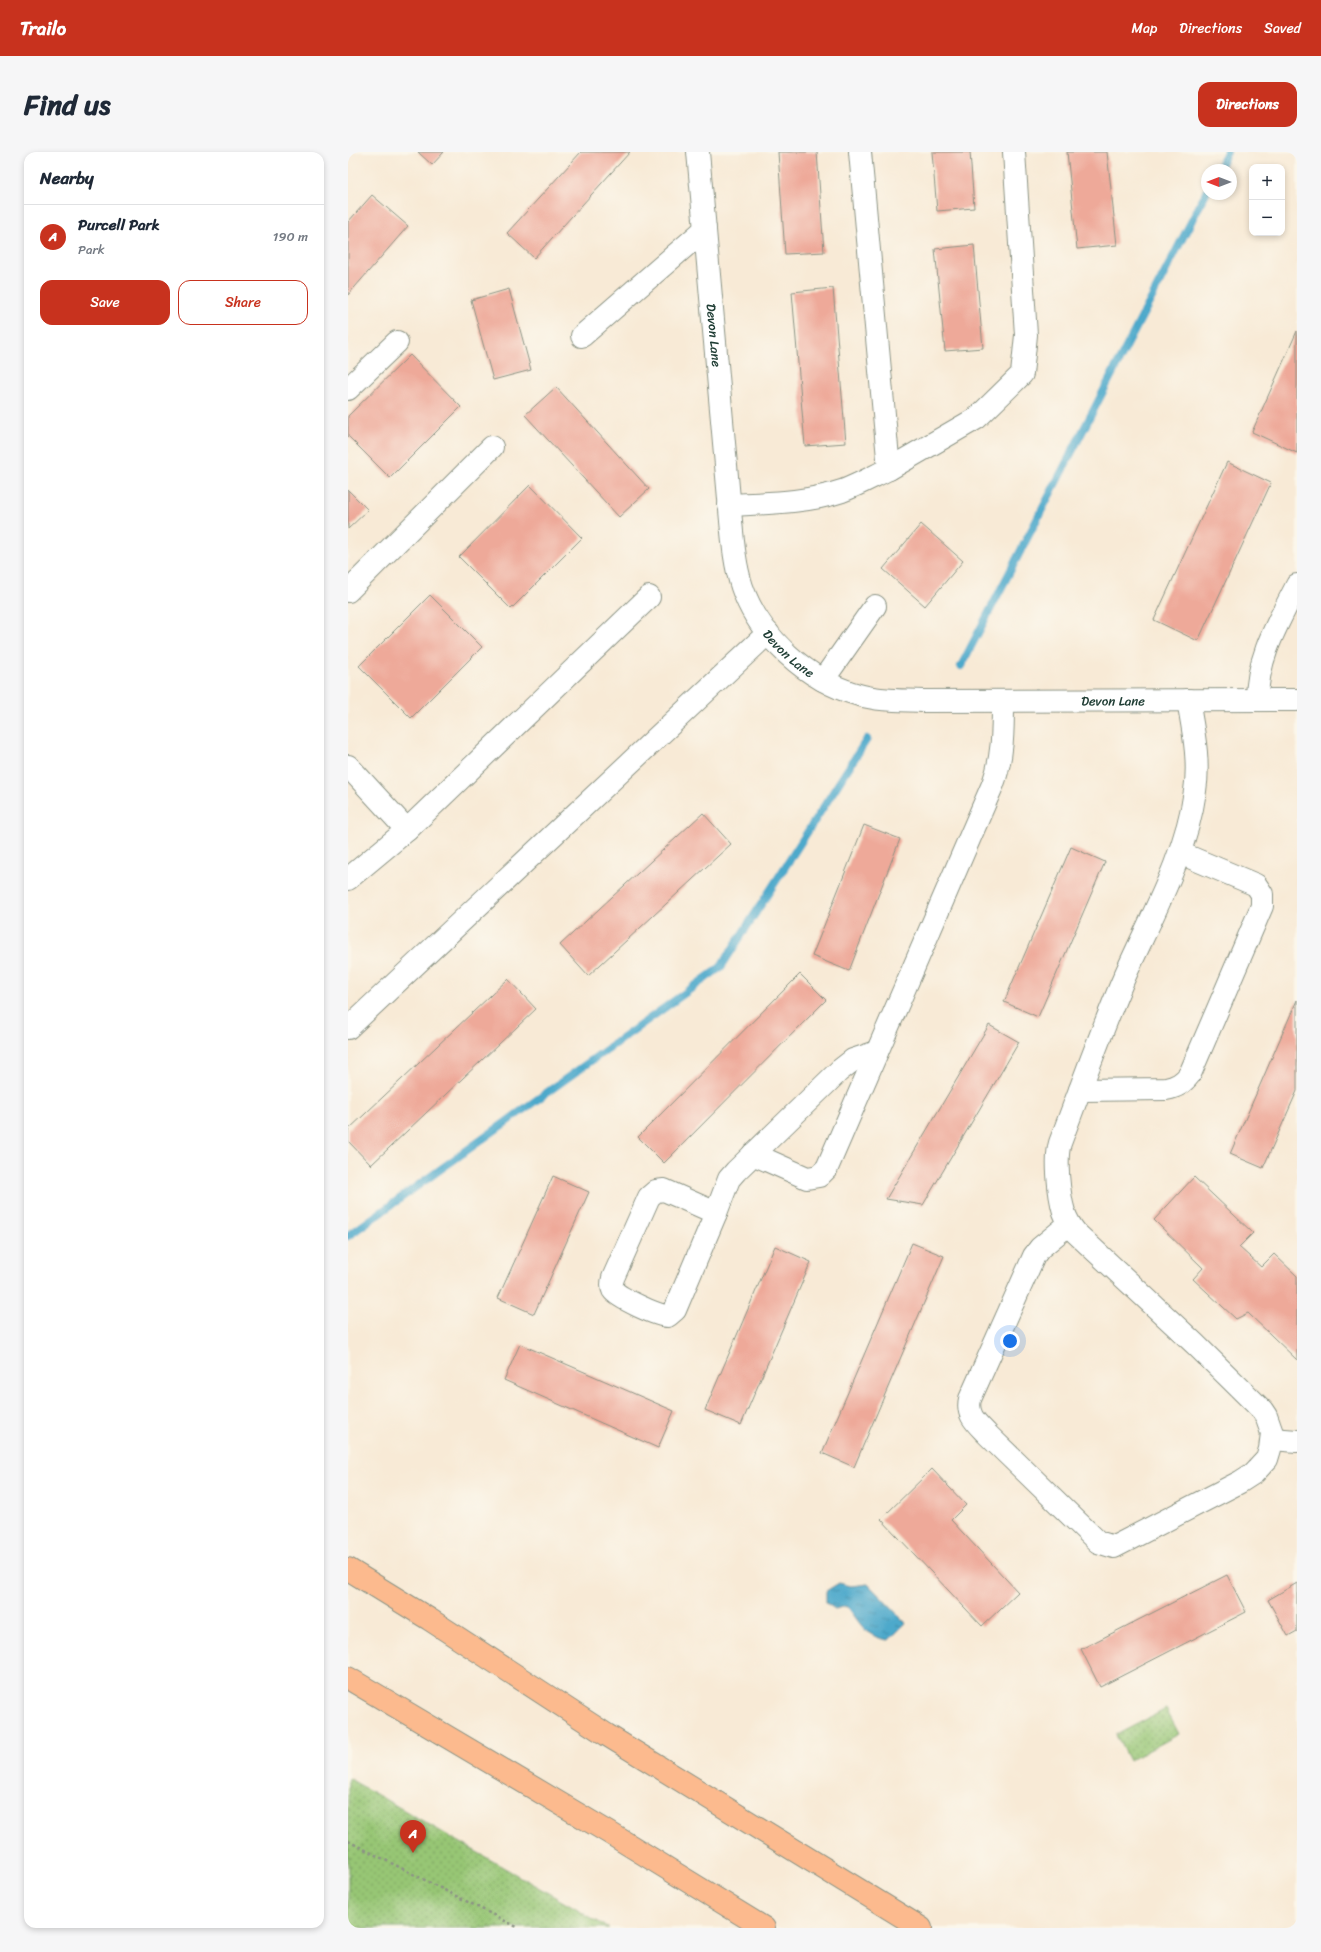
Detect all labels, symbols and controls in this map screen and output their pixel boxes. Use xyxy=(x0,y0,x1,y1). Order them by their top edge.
text: Trailo xyxy=(20,12,66,45)
text: Map xyxy=(1131,16,1157,41)
text: Directions xyxy=(1179,16,1242,41)
text: Saved xyxy=(1264,16,1301,41)
text: Find us xyxy=(24,80,111,129)
button: Directions xyxy=(1198,82,1297,127)
text: Nearby xyxy=(40,163,94,193)
north arrow xyxy=(1201,164,1237,200)
map controls xyxy=(1249,164,1285,236)
button: + xyxy=(1249,164,1285,200)
button: − xyxy=(1249,200,1285,236)
text: Purcell Park xyxy=(78,212,160,238)
text: A xyxy=(49,225,57,248)
text: 190 m xyxy=(273,225,308,248)
text: Park xyxy=(78,238,105,261)
button: Save xyxy=(40,280,170,325)
button: Share xyxy=(178,280,308,325)
street label: Devon Lane xyxy=(700,303,728,368)
street label: Devon Lane xyxy=(757,624,819,684)
street label: Devon Lane xyxy=(1081,689,1145,713)
your location xyxy=(1000,1331,1020,1351)
pin: A xyxy=(400,1820,426,1853)

